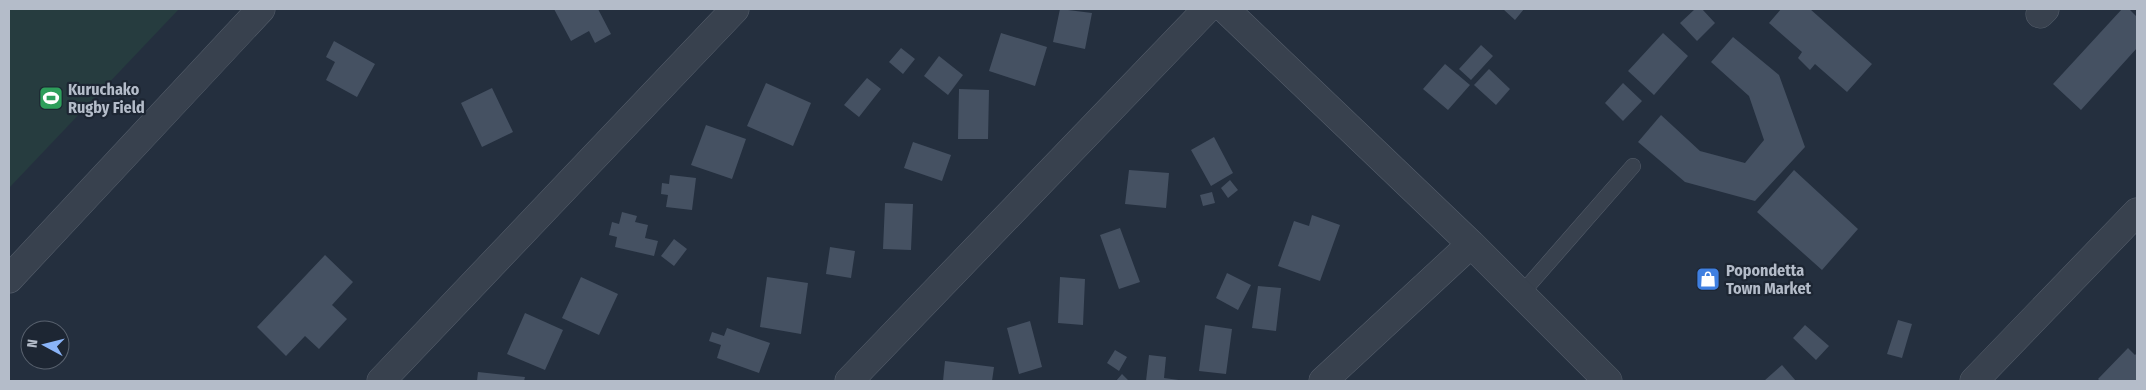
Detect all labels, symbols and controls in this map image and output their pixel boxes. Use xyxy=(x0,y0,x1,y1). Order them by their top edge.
place label: Kuruchako Rugby Field xyxy=(68,80,145,117)
sports icon: Kuruchako Rugby Field xyxy=(38,85,64,111)
place label: Popondetta Town Market xyxy=(1726,261,1812,298)
shop icon: Popondetta Town Market xyxy=(1695,266,1721,292)
north arrow xyxy=(20,320,70,370)
text: N xyxy=(24,338,42,349)

